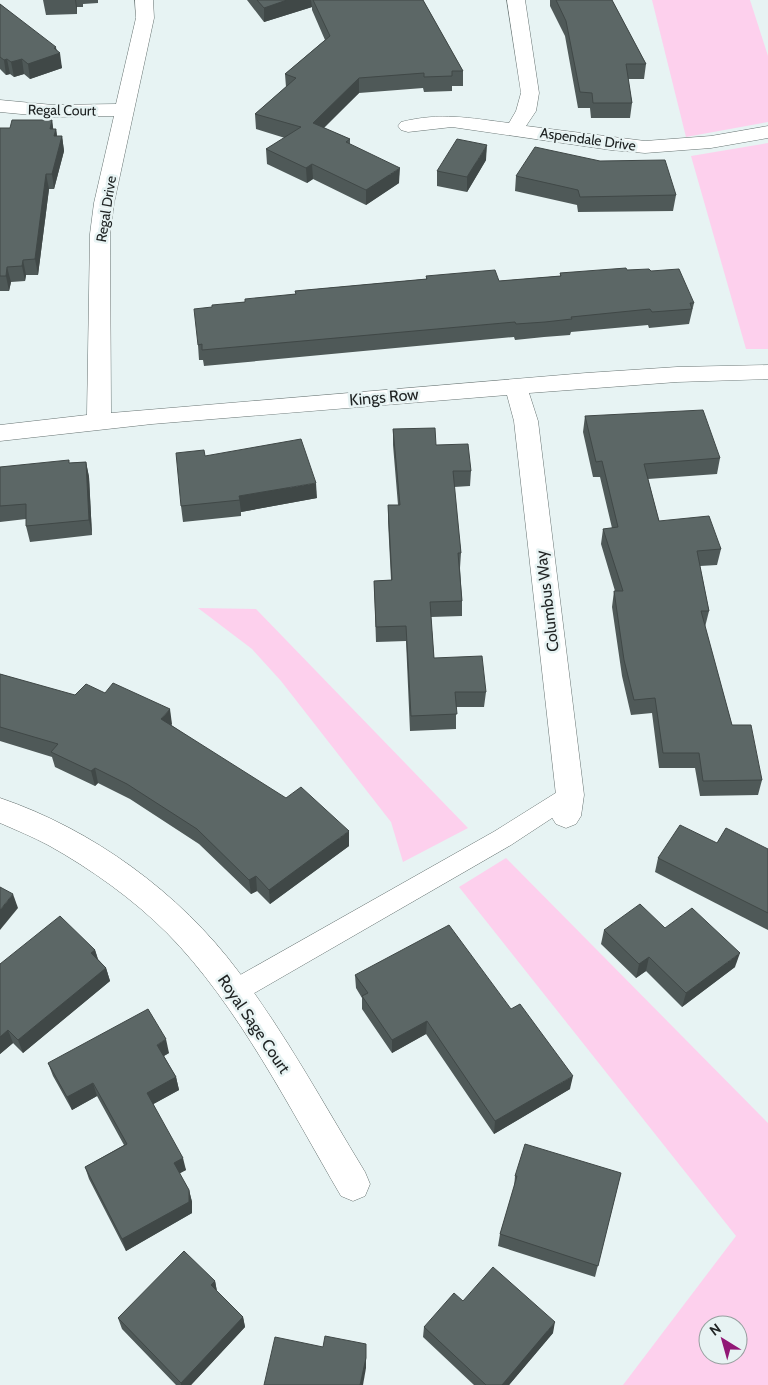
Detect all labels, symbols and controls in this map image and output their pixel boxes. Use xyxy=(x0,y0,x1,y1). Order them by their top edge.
street label: Regal Court xyxy=(28,100,96,120)
street label: Aspendale Drive xyxy=(539,123,637,155)
street label: Regal Drive xyxy=(92,175,120,243)
street label: Kings Row xyxy=(348,384,420,409)
street label: Columbus Way xyxy=(531,549,563,653)
street label: Royal Sage Court xyxy=(214,971,294,1078)
north arrow xyxy=(698,1315,748,1365)
text: N xyxy=(706,1319,725,1340)

